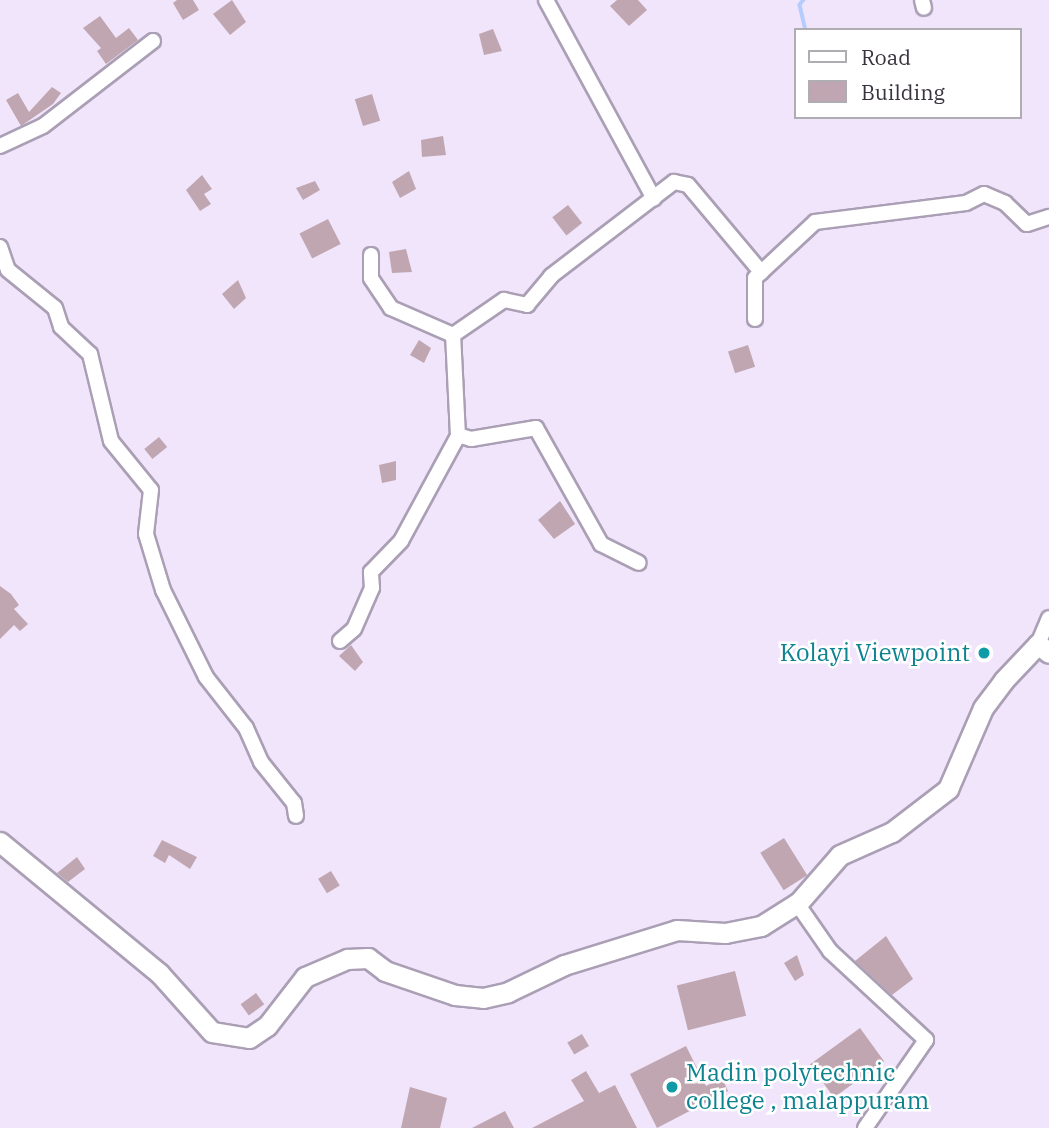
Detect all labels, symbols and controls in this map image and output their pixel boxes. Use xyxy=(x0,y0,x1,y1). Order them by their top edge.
legend xyxy=(794,28,1021,119)
text: Road xyxy=(861,43,911,71)
text: Building xyxy=(861,78,945,106)
place label: Kolayi Viewpoint xyxy=(780,639,970,667)
marker: Kolayi Viewpoint xyxy=(976,645,992,661)
place label: Madin polytechnic college , malappuram xyxy=(686,1059,929,1115)
marker: Madin polytechnic college , malappuram xyxy=(664,1079,680,1095)

